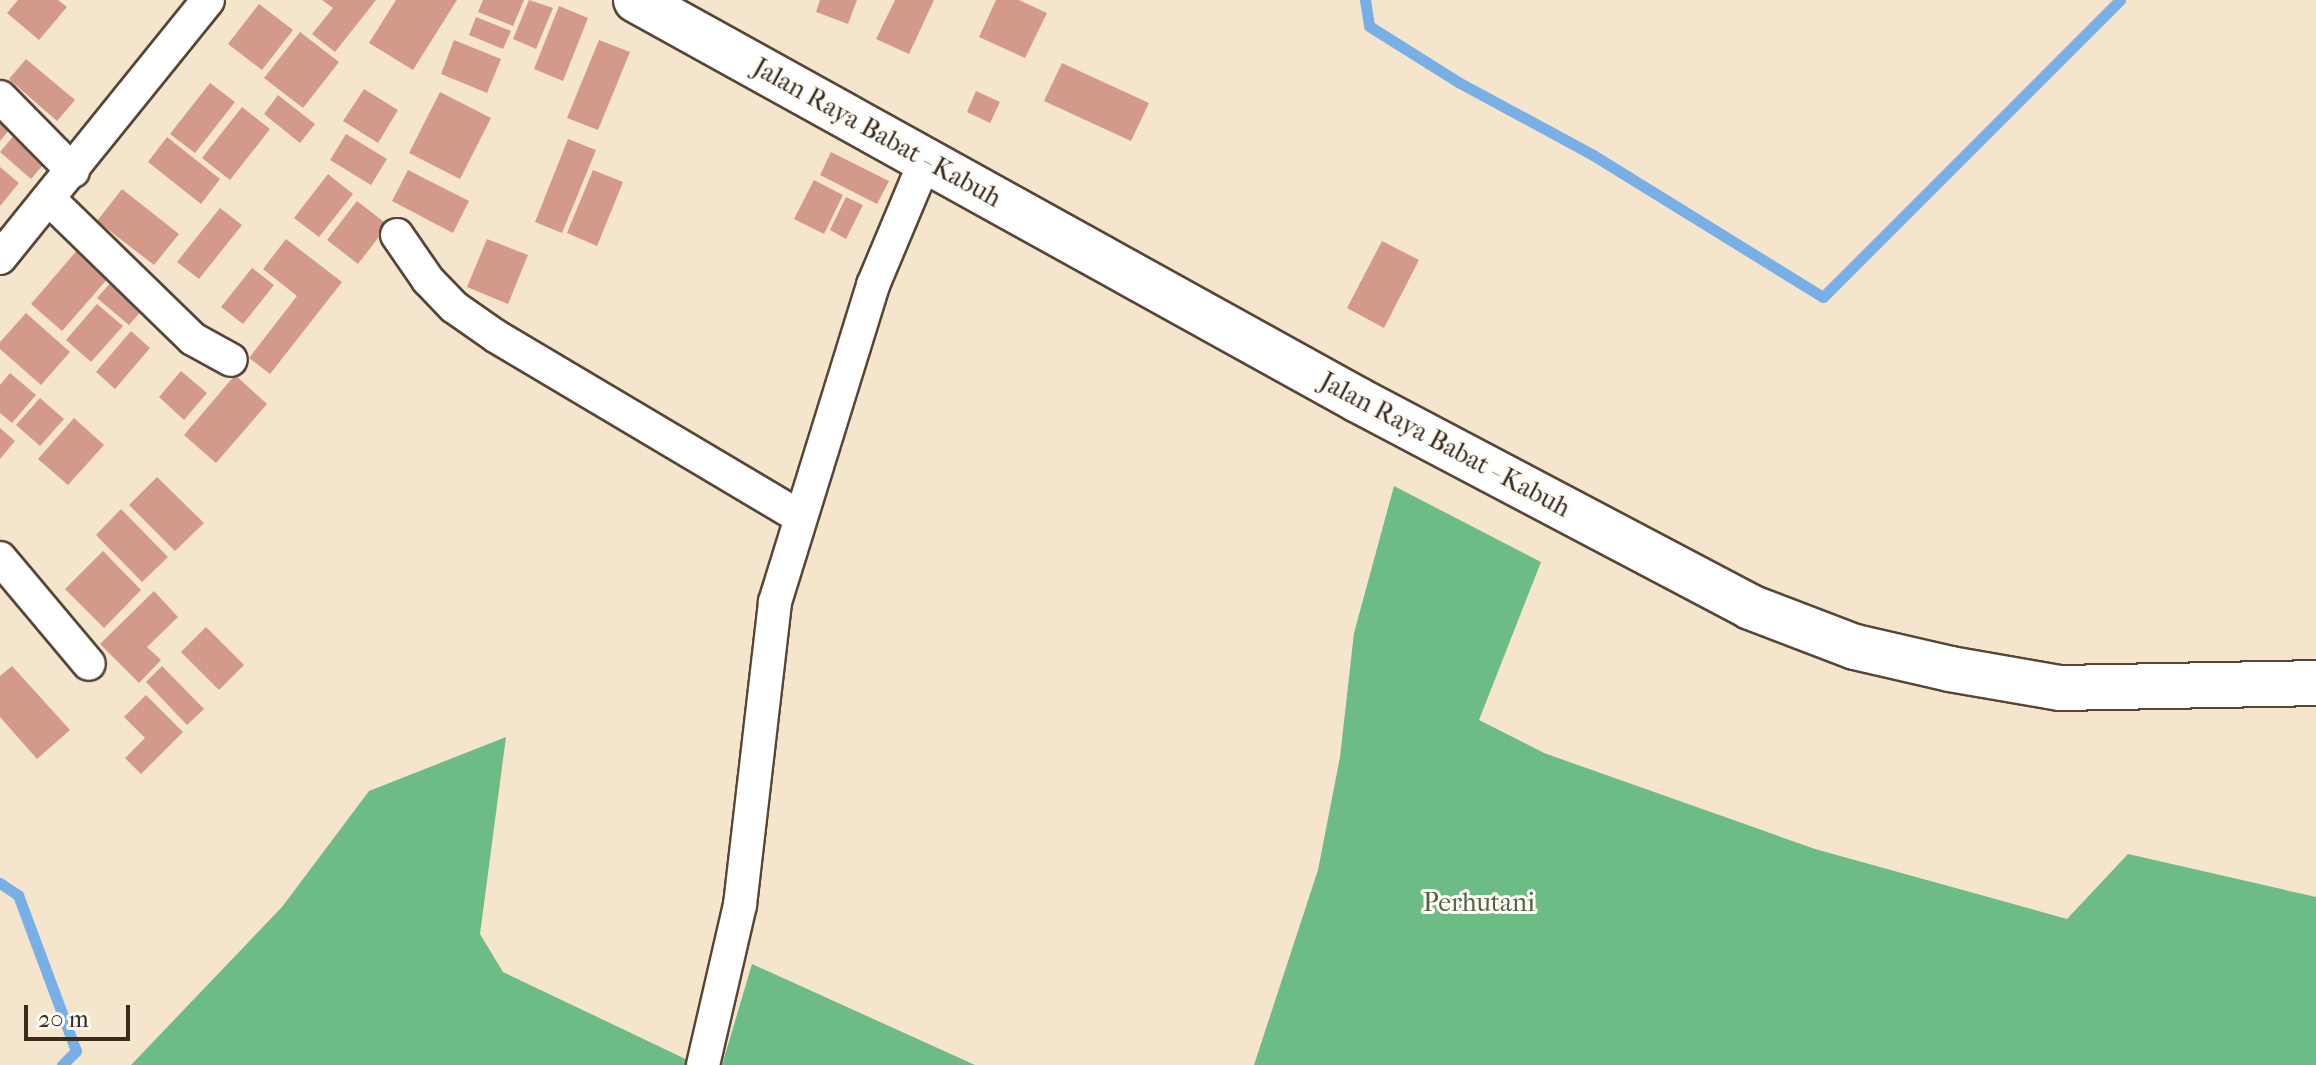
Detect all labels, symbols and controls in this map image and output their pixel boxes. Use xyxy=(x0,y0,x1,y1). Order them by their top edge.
street label: Jalan Raya Babat - Kabuh xyxy=(748,52,1006,214)
street label: Jalan Raya Babat - Kabuh xyxy=(1315,366,1575,524)
park label: Perhutani xyxy=(1423,887,1535,919)
scale bar xyxy=(28,989,134,1039)
text: 20 m xyxy=(38,1005,89,1033)

